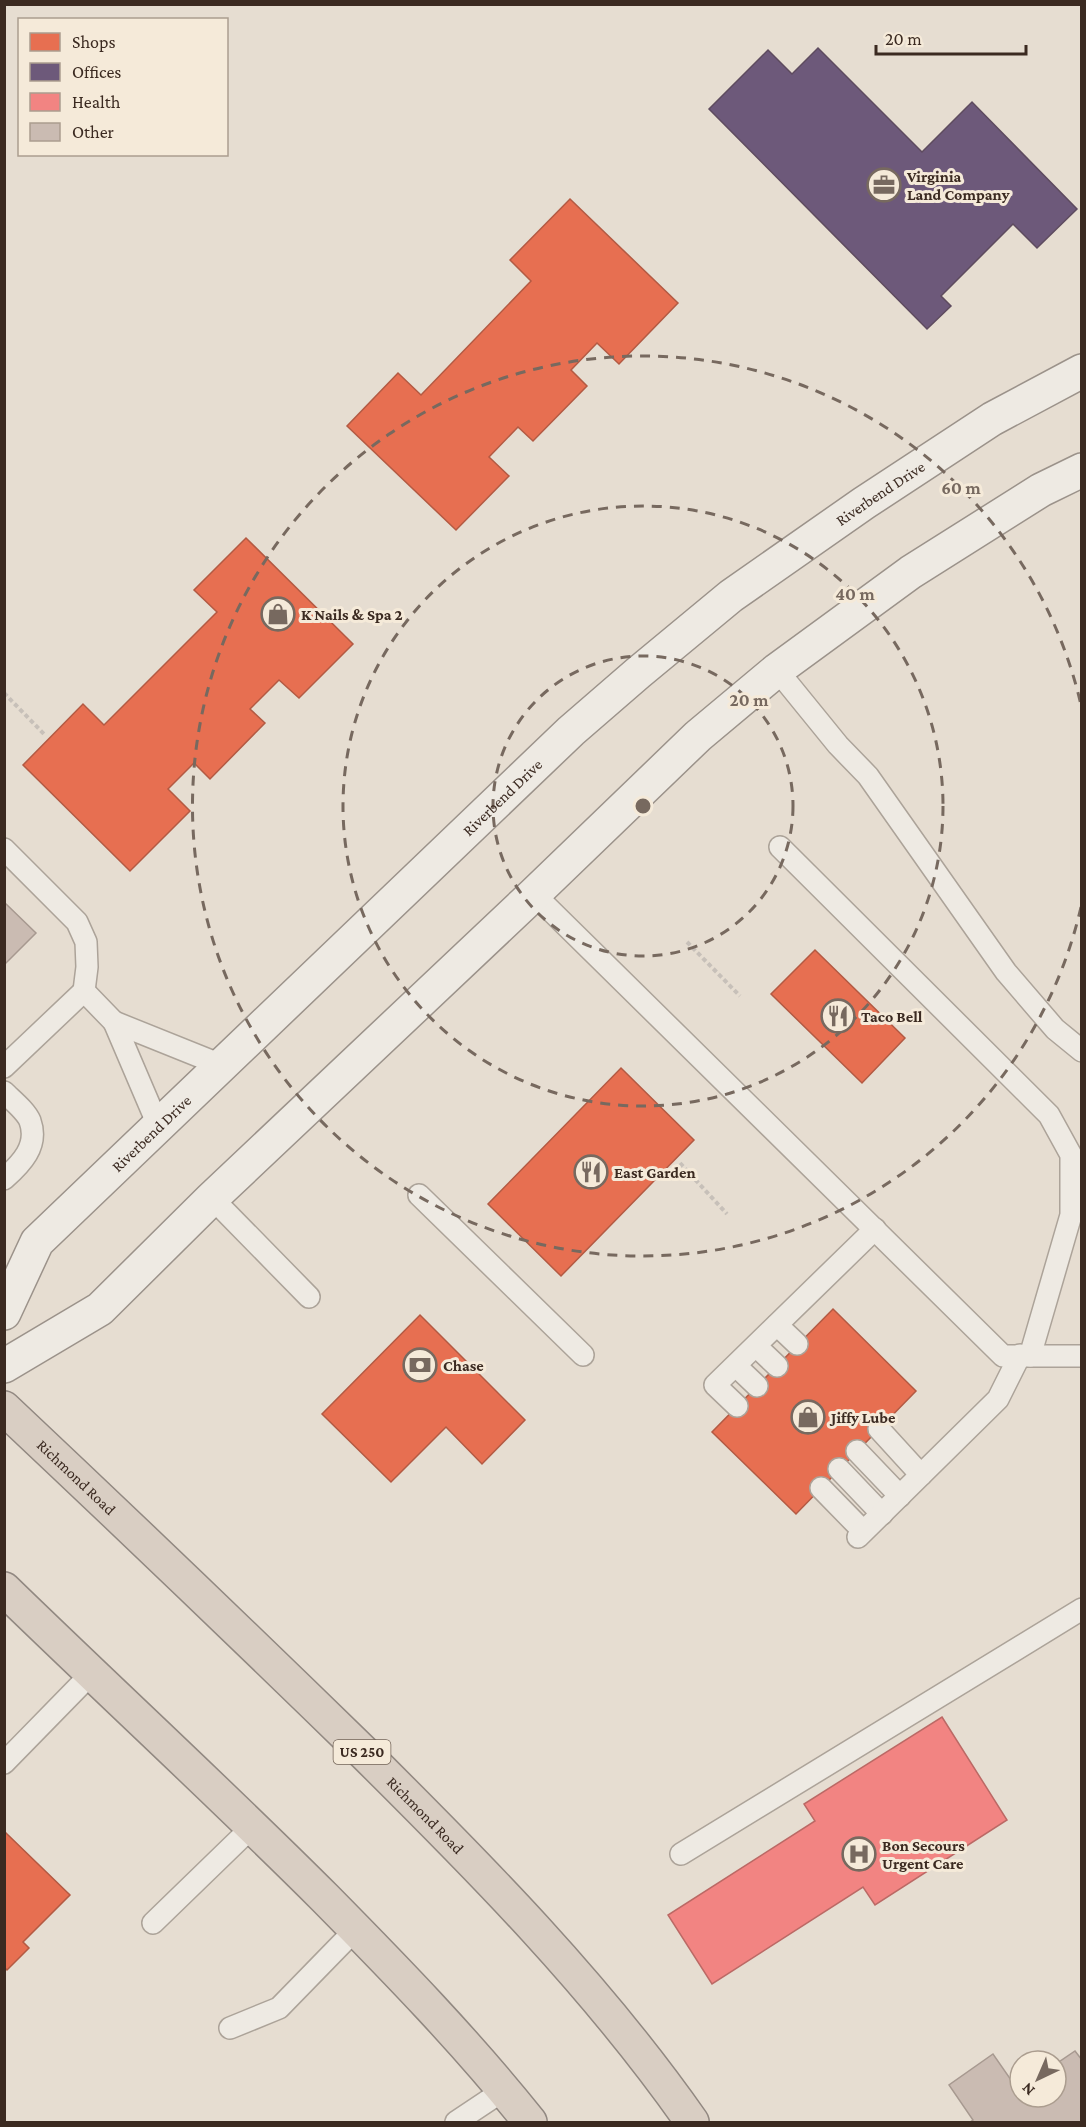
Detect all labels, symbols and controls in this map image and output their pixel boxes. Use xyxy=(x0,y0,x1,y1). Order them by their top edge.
legend xyxy=(18,18,228,156)
scale bar xyxy=(876,18,1026,56)
text: 20 m xyxy=(885,29,922,49)
text: Shops xyxy=(72,32,116,52)
text: Offices xyxy=(72,62,121,82)
text: Health xyxy=(72,92,121,112)
text: Other xyxy=(72,122,115,142)
office icon: Virginia Land Company xyxy=(866,167,902,203)
place label: Virginia Land Company xyxy=(906,168,1010,203)
street label: Riverbend Drive xyxy=(832,457,928,529)
text: 60 m xyxy=(941,478,981,498)
text: 40 m xyxy=(835,584,875,604)
shop icon: K Nails & Spa 2 xyxy=(260,596,296,632)
place label: K Nails & Spa 2 xyxy=(301,606,403,623)
text: 20 m xyxy=(730,690,769,710)
street label: Riverbend Drive xyxy=(459,755,545,839)
centre of rings xyxy=(633,796,653,816)
restaurant icon: Taco Bell xyxy=(820,998,856,1034)
place label: Taco Bell xyxy=(861,1008,923,1025)
street label: Riverbend Drive xyxy=(108,1091,194,1175)
restaurant icon: East Garden xyxy=(573,1154,609,1190)
place label: East Garden xyxy=(614,1164,696,1181)
bank icon: Chase xyxy=(402,1347,438,1383)
place label: Chase xyxy=(443,1357,484,1374)
shop icon: Jiffy Lube xyxy=(790,1399,826,1435)
place label: Jiffy Lube xyxy=(829,1409,896,1426)
street label: Richmond Road xyxy=(34,1436,120,1518)
road number: US 250 xyxy=(334,1740,391,1764)
street label: Richmond Road xyxy=(384,1773,468,1857)
hospital icon: Bon Secours Urgent Care xyxy=(841,1836,877,1872)
place label: Bon Secours Urgent Care xyxy=(882,1837,965,1872)
north arrow xyxy=(1008,2049,1068,2109)
text: N xyxy=(1018,2079,1038,2099)

